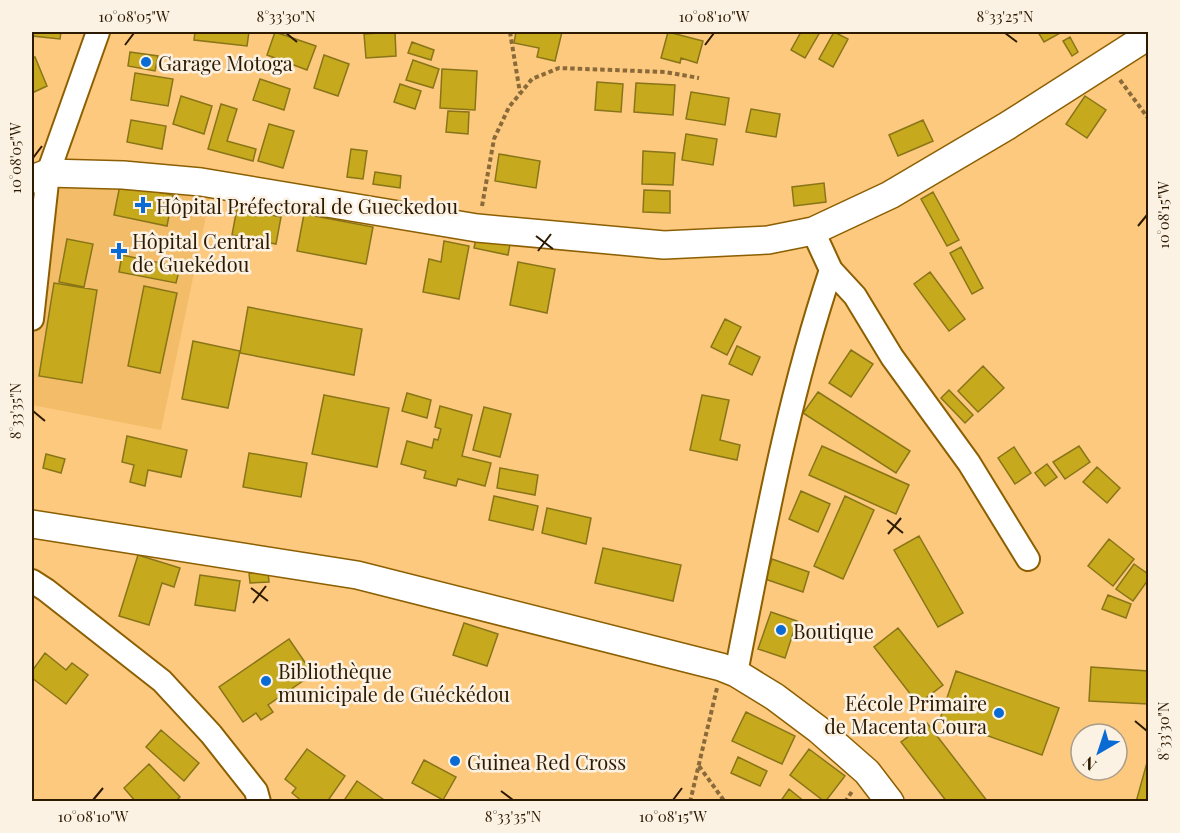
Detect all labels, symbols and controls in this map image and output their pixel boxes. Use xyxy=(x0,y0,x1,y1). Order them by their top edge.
text: 10°08'05"W xyxy=(98,6,170,26)
text: 8°33'30"N xyxy=(256,6,316,26)
text: 10°08'10"W xyxy=(679,6,750,26)
text: 8°33'25"N xyxy=(977,6,1034,26)
place label: Garage Motoga xyxy=(158,49,293,76)
marker: Garage Motoga xyxy=(139,55,153,69)
text: 10°08'05"W xyxy=(5,122,25,194)
text: 10°08'15"W xyxy=(1153,181,1173,249)
place label: Hôpital Préfectoral de Gueckedou xyxy=(156,192,458,219)
marker: Hôpital Préfectoral de Gueckedou xyxy=(134,196,152,214)
place label: Hôpital Central de Guekédou xyxy=(132,227,271,277)
marker: Hôpital Central de Guekédou xyxy=(110,242,128,260)
text: 8°33'35"N xyxy=(5,382,25,439)
place label: Boutique xyxy=(793,617,874,644)
marker: Boutique xyxy=(774,623,788,637)
place label: Bibliothèque municipale de Guéckédou xyxy=(278,657,510,707)
marker: Bibliothèque municipale de Guéckédou xyxy=(259,674,273,688)
place label: Eécole Primaire de Macenta Coura xyxy=(824,689,987,739)
text: 8°33'30"N xyxy=(1153,701,1173,761)
marker: Eécole Primaire de Macenta Coura xyxy=(992,706,1006,720)
north arrow xyxy=(1069,722,1129,782)
place label: Guinea Red Cross xyxy=(467,748,626,775)
text: N xyxy=(1078,752,1100,776)
marker: Guinea Red Cross xyxy=(448,754,462,768)
text: 10°08'10"W xyxy=(58,806,129,826)
text: 8°33'35"N xyxy=(485,806,542,826)
text: 10°08'15"W xyxy=(639,806,707,826)

